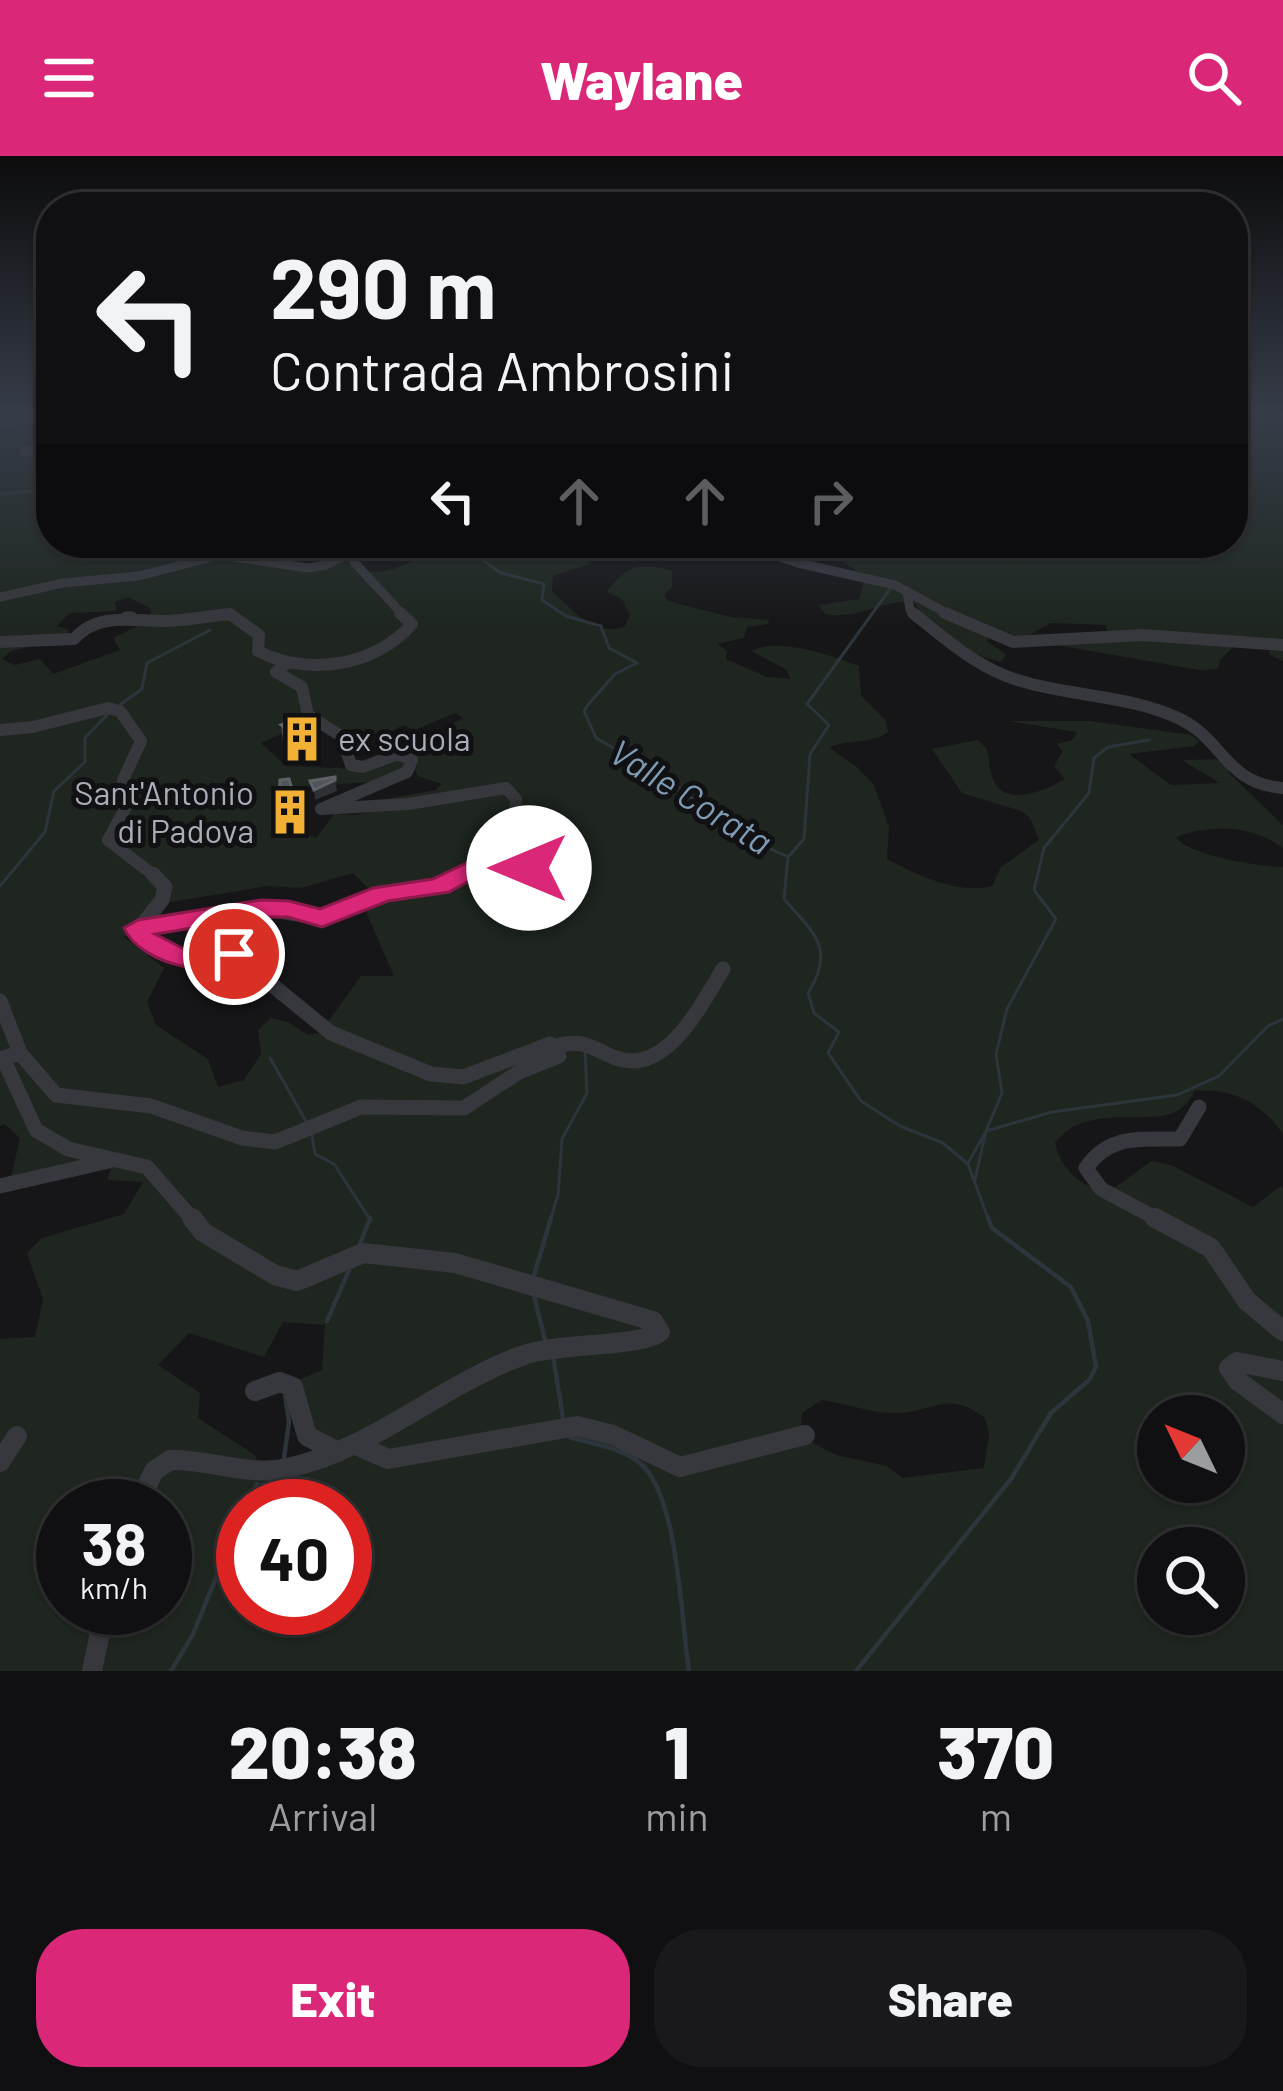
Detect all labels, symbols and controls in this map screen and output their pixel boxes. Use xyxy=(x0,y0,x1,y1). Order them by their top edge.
icon: menu xyxy=(36,45,102,111)
icon: search xyxy=(1181,45,1247,111)
text: Waylane xyxy=(540,46,743,111)
text: 290 m xyxy=(270,235,496,336)
icon: left xyxy=(72,240,228,396)
text: Contrada Ambrosini xyxy=(270,337,734,402)
icon: left xyxy=(420,468,486,534)
icon: ahead xyxy=(546,468,612,534)
icon: ahead xyxy=(672,468,738,534)
icon: right xyxy=(798,468,864,534)
building icon: ex scuola xyxy=(277,714,327,764)
place label: ex scuola xyxy=(338,718,471,758)
water label: Valle Corata xyxy=(603,729,781,862)
place label: Sant'Antonio di Padova xyxy=(74,772,254,850)
building icon: Sant'Antonio di Padova xyxy=(265,787,315,837)
position arrow xyxy=(466,805,592,931)
pin xyxy=(183,903,285,1005)
icon: arrive xyxy=(201,921,267,987)
north arrow xyxy=(1137,1395,1245,1503)
map controls xyxy=(1137,1395,1245,1635)
speed limit sign: 40 xyxy=(216,1479,372,1635)
text: 38 xyxy=(82,1506,146,1578)
button: search xyxy=(1137,1527,1245,1635)
text: km/h xyxy=(80,1569,148,1605)
text: 20:38 xyxy=(229,1707,417,1793)
text: 1 xyxy=(664,1707,690,1793)
text: 370 xyxy=(937,1707,1054,1793)
text: Arrival xyxy=(268,1792,377,1839)
text: min xyxy=(645,1792,709,1839)
text: m xyxy=(980,1792,1012,1839)
button: Exit xyxy=(36,1929,630,2067)
button: Share xyxy=(654,1929,1247,2067)

